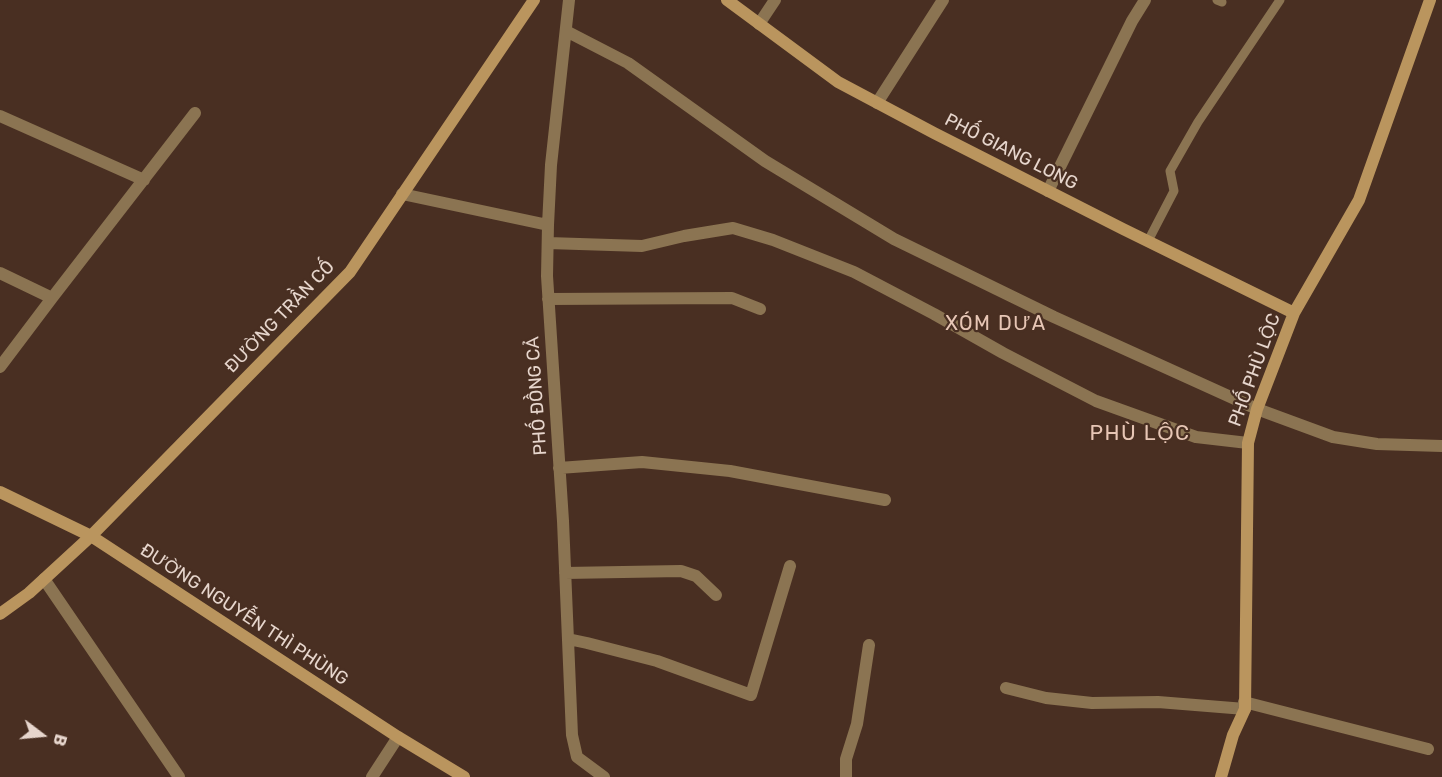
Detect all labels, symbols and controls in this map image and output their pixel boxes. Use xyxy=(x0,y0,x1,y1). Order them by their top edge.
street label: PHỐ GIANG LONG xyxy=(941,109,1081,195)
street label: ĐƯỜNG TRẦN CỐ xyxy=(221,256,339,378)
street label: PHỐ PHÙ LỘC xyxy=(1225,311,1285,429)
district label: XÓM DƯA xyxy=(945,312,1047,336)
street label: PHỐ ĐỒNG CẢ xyxy=(522,336,552,456)
district label: PHÙ LỘC xyxy=(1090,421,1190,447)
street label: ĐƯỜNG NGUYỄN THÌ PHÙNG xyxy=(136,540,352,690)
north arrow xyxy=(12,705,72,765)
text: B xyxy=(49,732,70,748)

